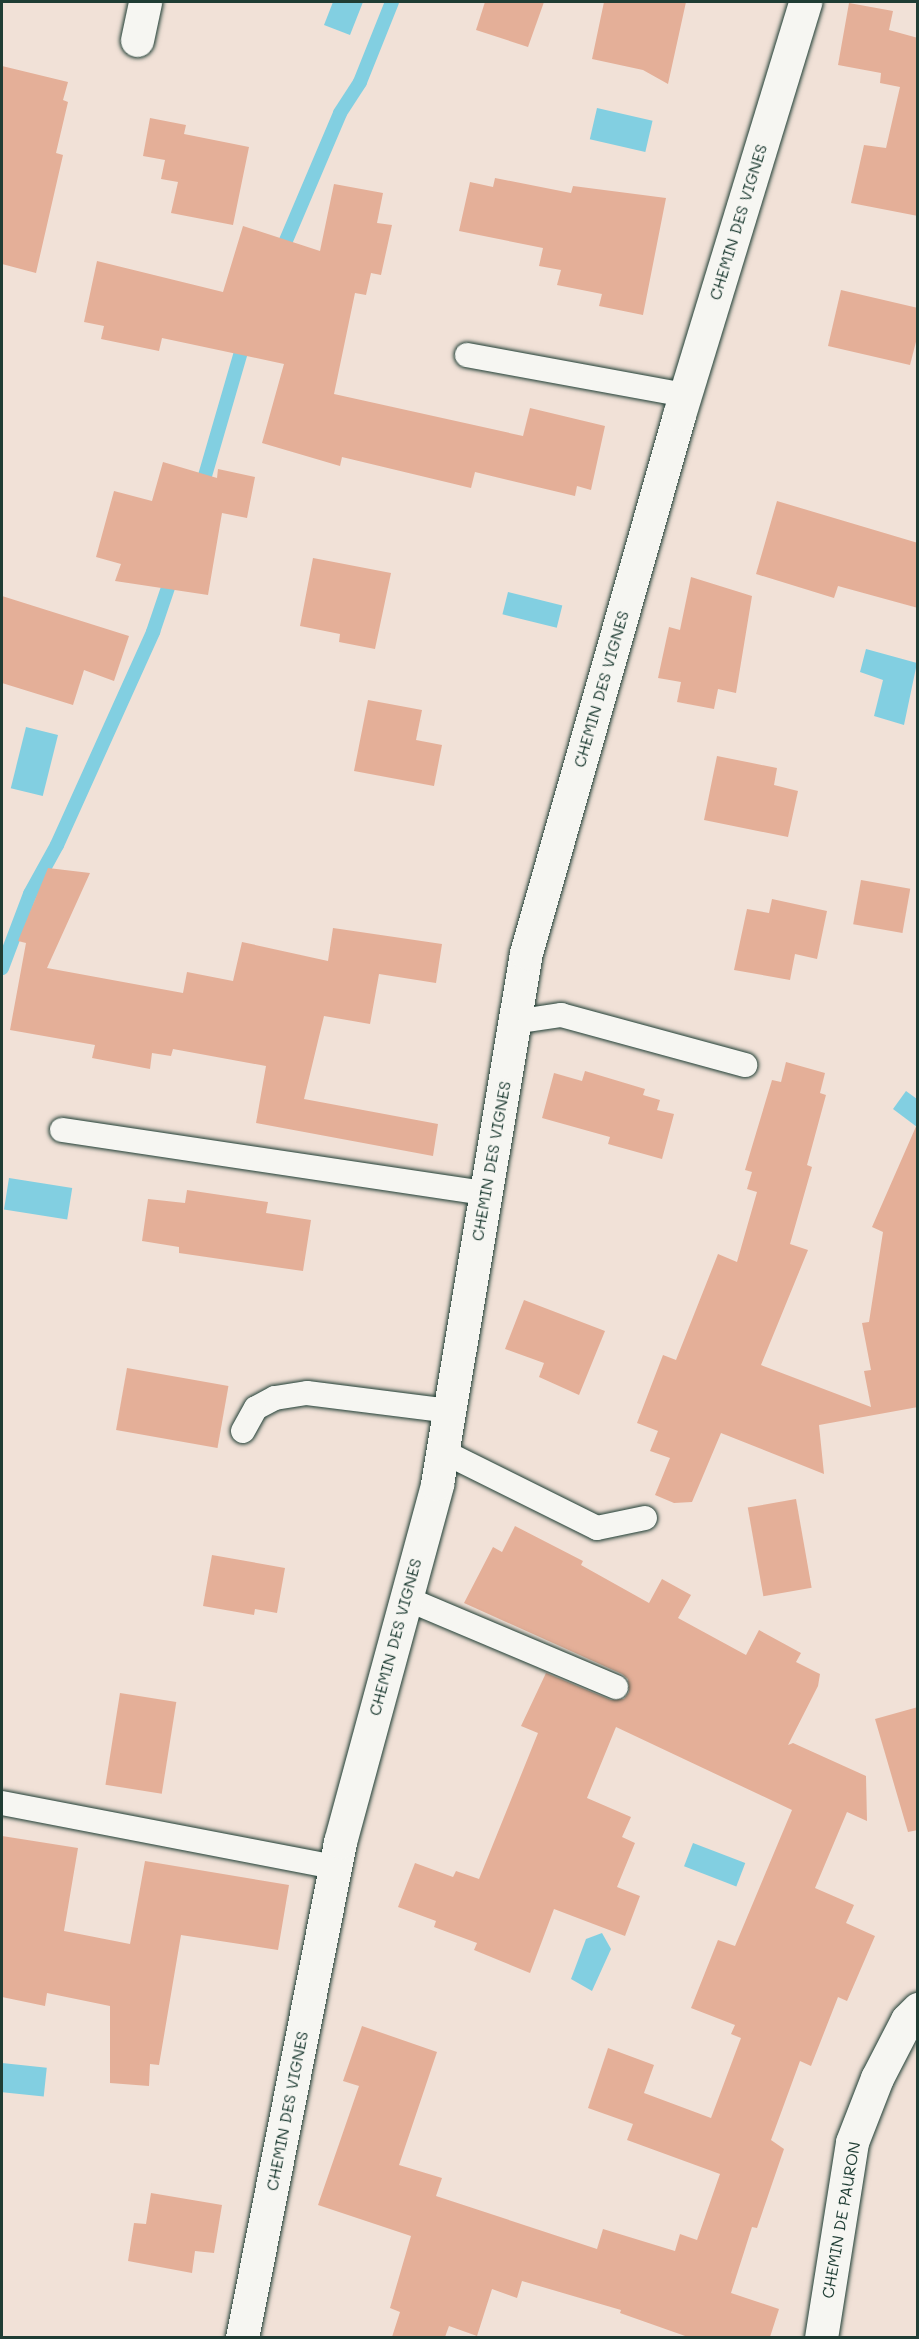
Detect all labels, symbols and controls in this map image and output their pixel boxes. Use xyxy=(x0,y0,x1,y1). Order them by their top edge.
street label: CHEMIN DES VIGNES xyxy=(705,142,771,302)
street label: CHEMIN DES VIGNES xyxy=(569,608,633,770)
street label: CHEMIN DES VIGNES xyxy=(467,1080,515,1242)
street label: CHEMIN DES VIGNES xyxy=(365,1556,425,1718)
street label: CHEMIN DES VIGNES xyxy=(262,2030,312,2192)
street label: CHEMIN DE PAURON xyxy=(818,2140,864,2300)

